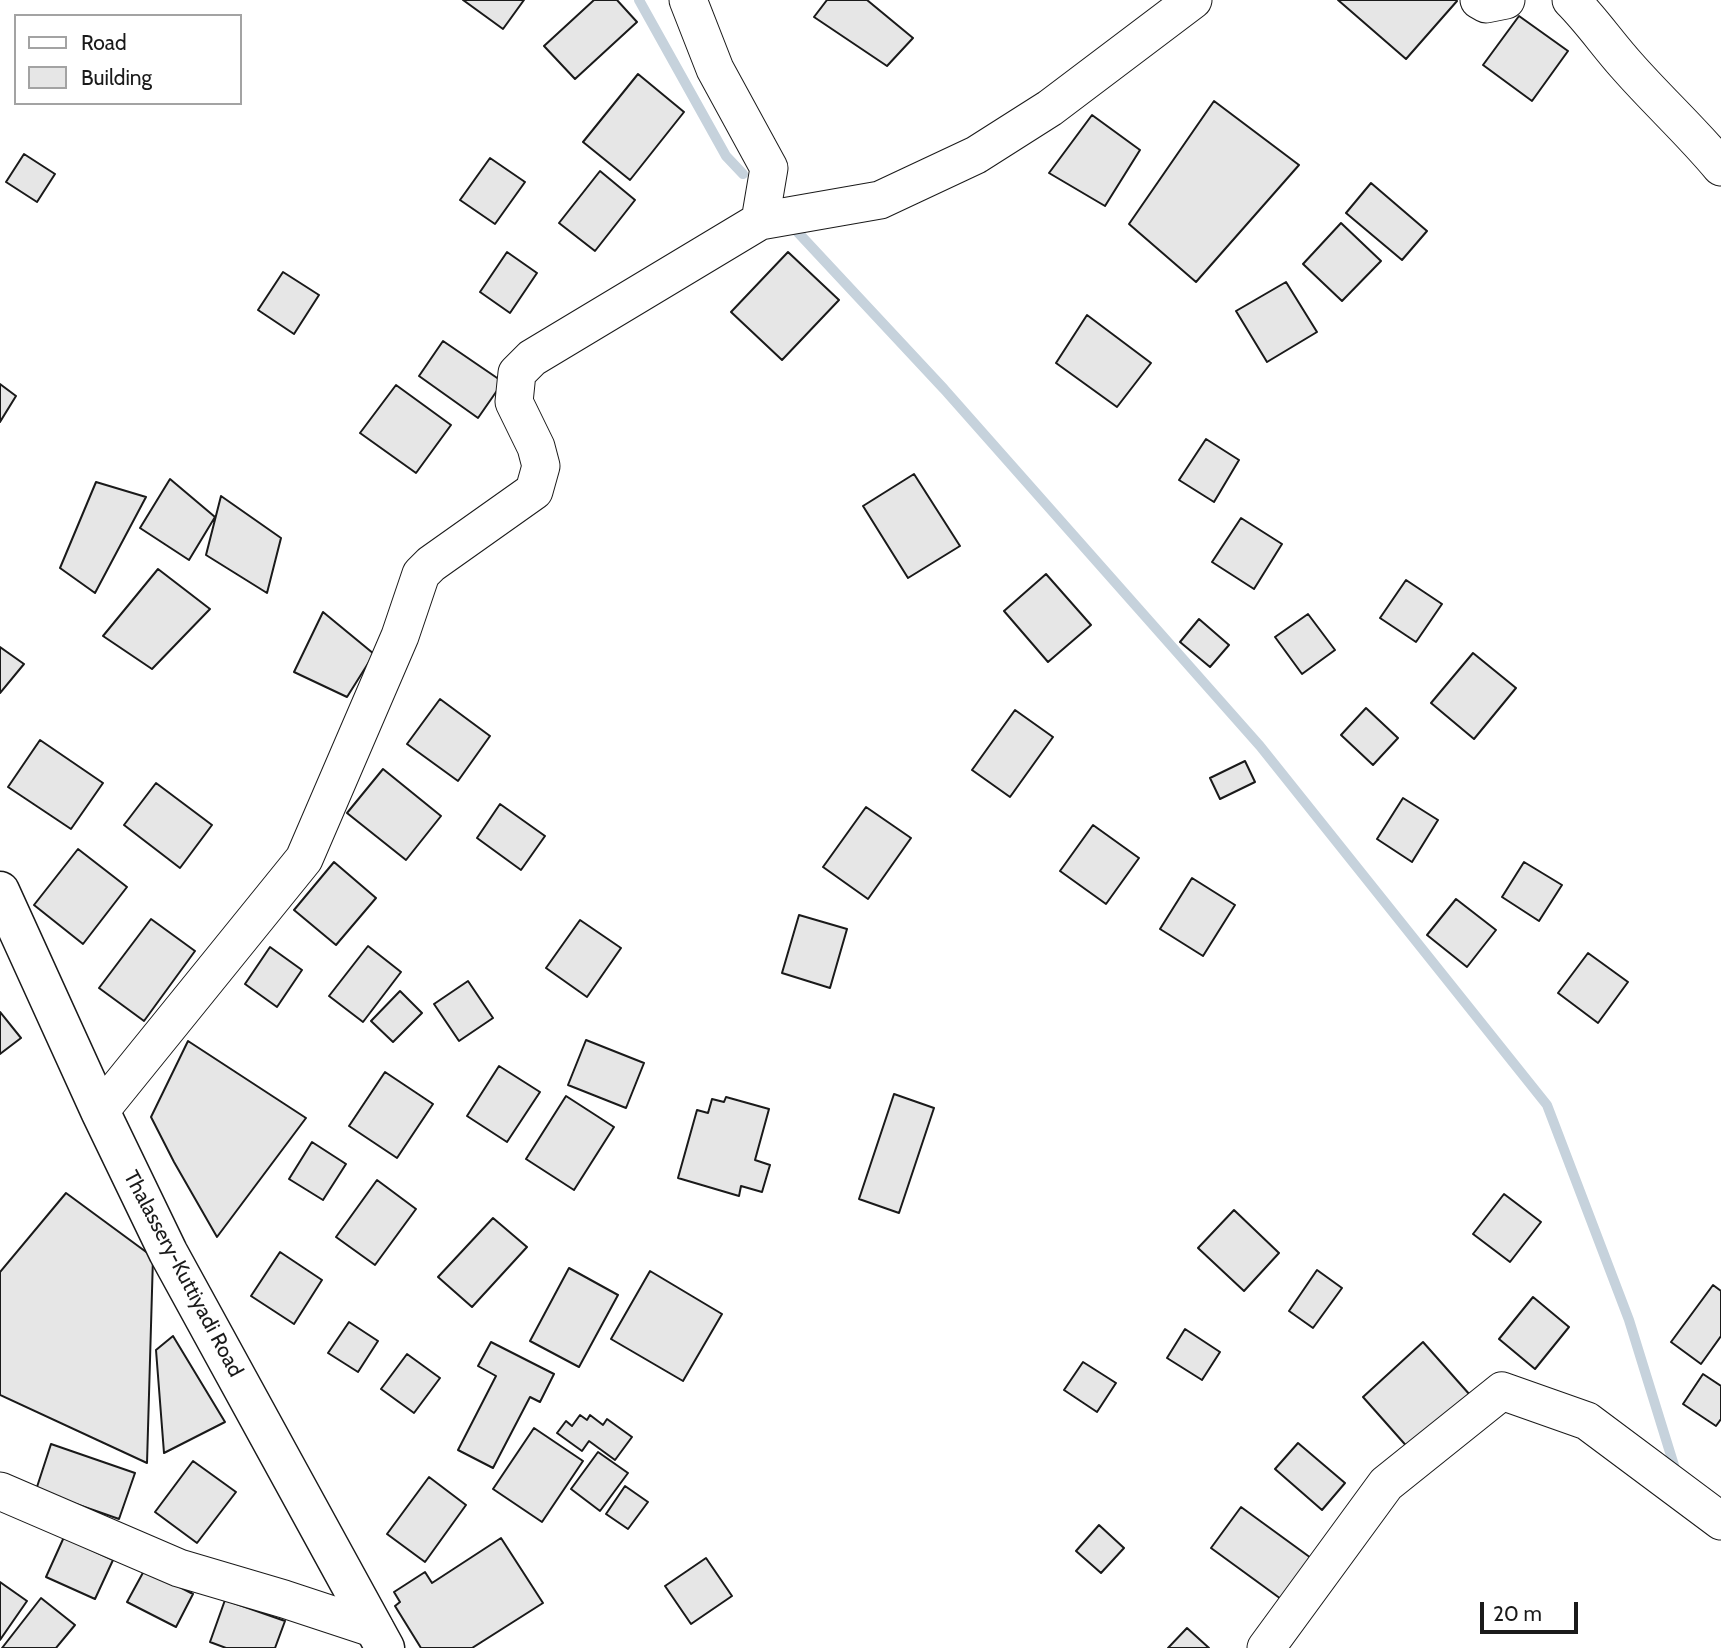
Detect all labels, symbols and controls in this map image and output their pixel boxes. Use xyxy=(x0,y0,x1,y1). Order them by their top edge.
legend xyxy=(14,14,242,105)
text: Road xyxy=(81,30,127,55)
text: Building xyxy=(81,65,152,90)
street label: Thalassery-Kuttiyadi Road xyxy=(118,1167,248,1381)
scale bar xyxy=(1483,1588,1581,1632)
text: 20 m xyxy=(1493,1601,1542,1626)

